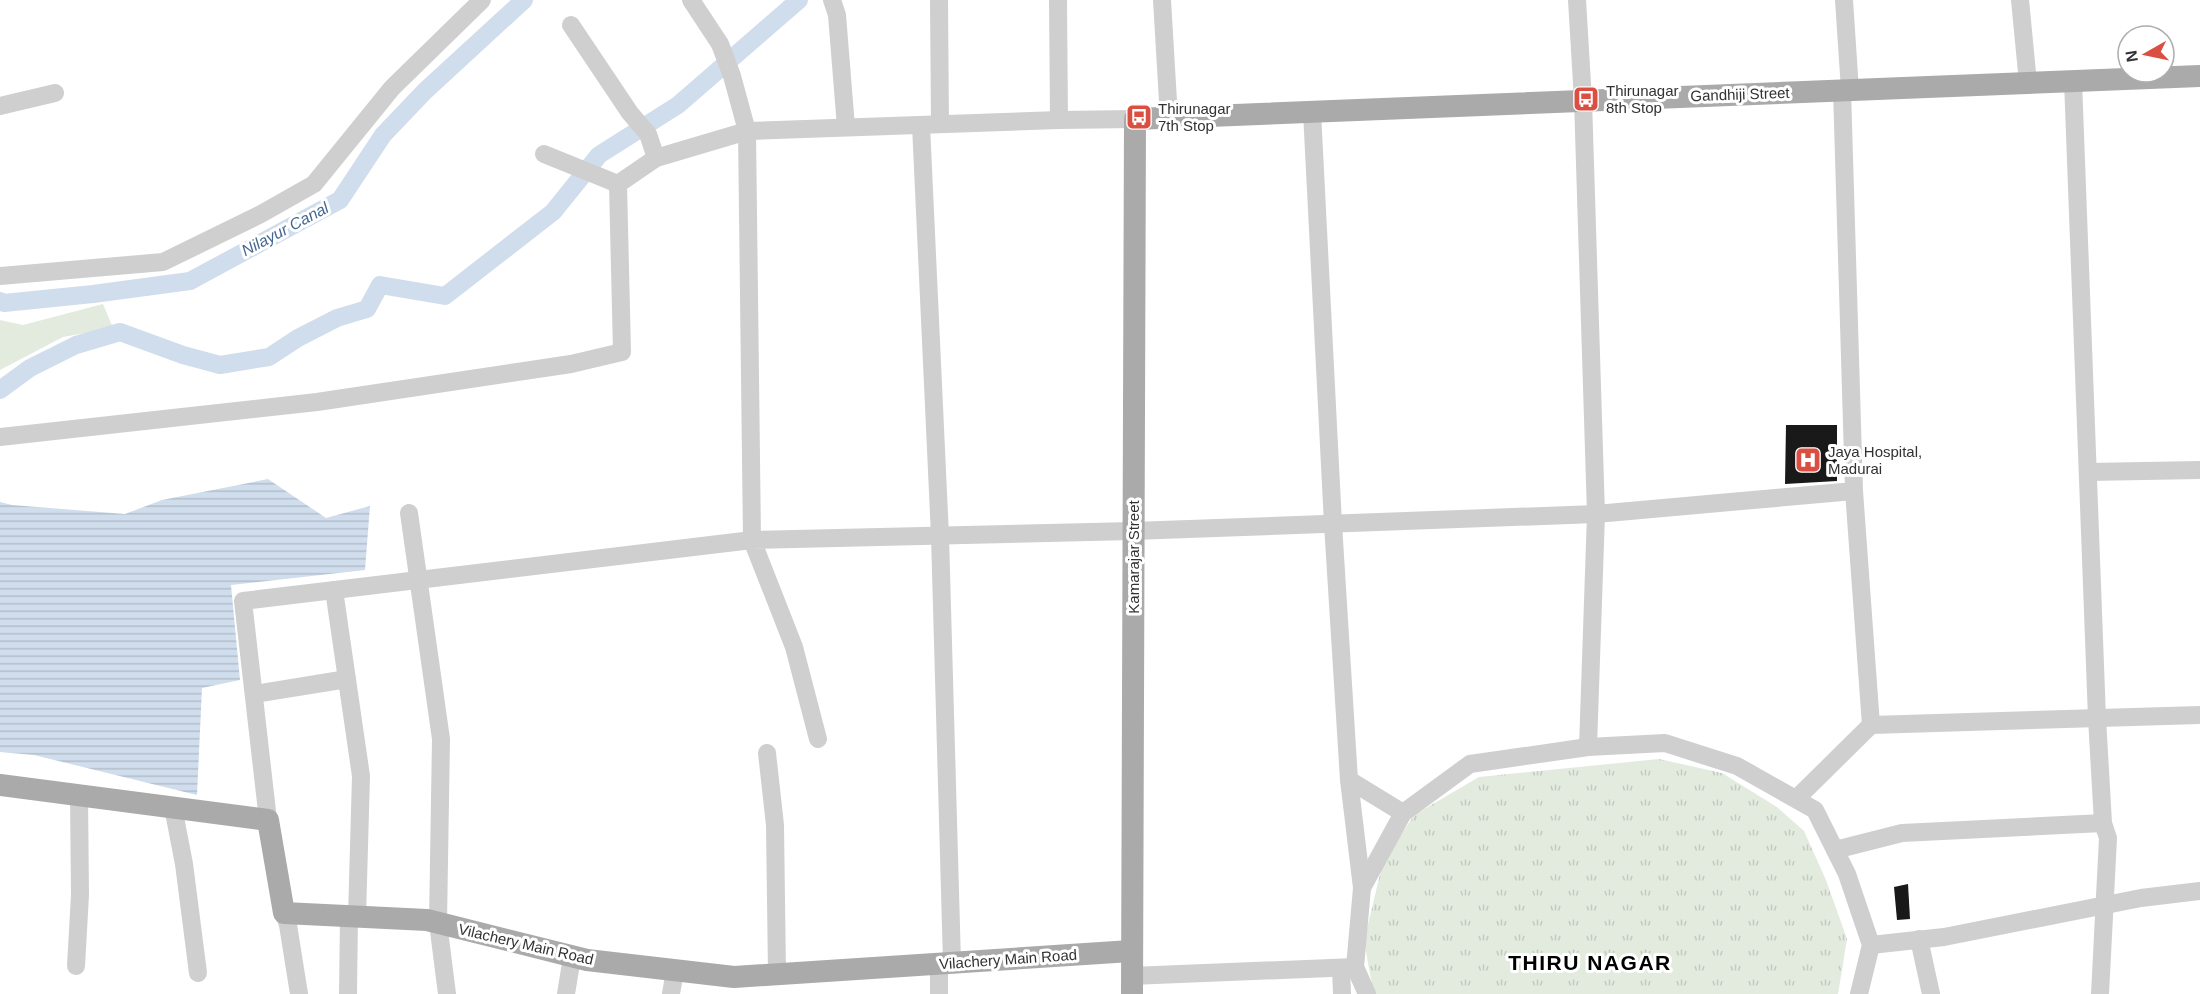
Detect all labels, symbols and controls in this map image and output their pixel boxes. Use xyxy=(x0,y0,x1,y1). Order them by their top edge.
north arrow xyxy=(2116,24,2176,84)
text: N xyxy=(2122,49,2141,63)
place label: Thirunagar 8th Stop xyxy=(1606,82,1679,116)
bus stop icon: Thirunagar 8th Stop xyxy=(1571,84,1601,114)
street label: Gandhiji Street xyxy=(1690,84,1791,104)
place label: Thirunagar 7th Stop xyxy=(1158,100,1231,134)
bus stop icon: Thirunagar 7th Stop xyxy=(1124,102,1154,132)
water label: Nilayur Canal xyxy=(239,199,332,259)
place label: Jaya Hospital, Madurai xyxy=(1828,443,1922,477)
hospital icon: Jaya Hospital, Madurai xyxy=(1793,445,1823,475)
street label: Kamarajar Street xyxy=(1125,499,1142,614)
street label: Vilachery Main Road xyxy=(457,920,595,968)
street label: Vilachery Main Road xyxy=(939,946,1077,972)
district label: THIRU NAGAR xyxy=(1508,951,1672,974)

